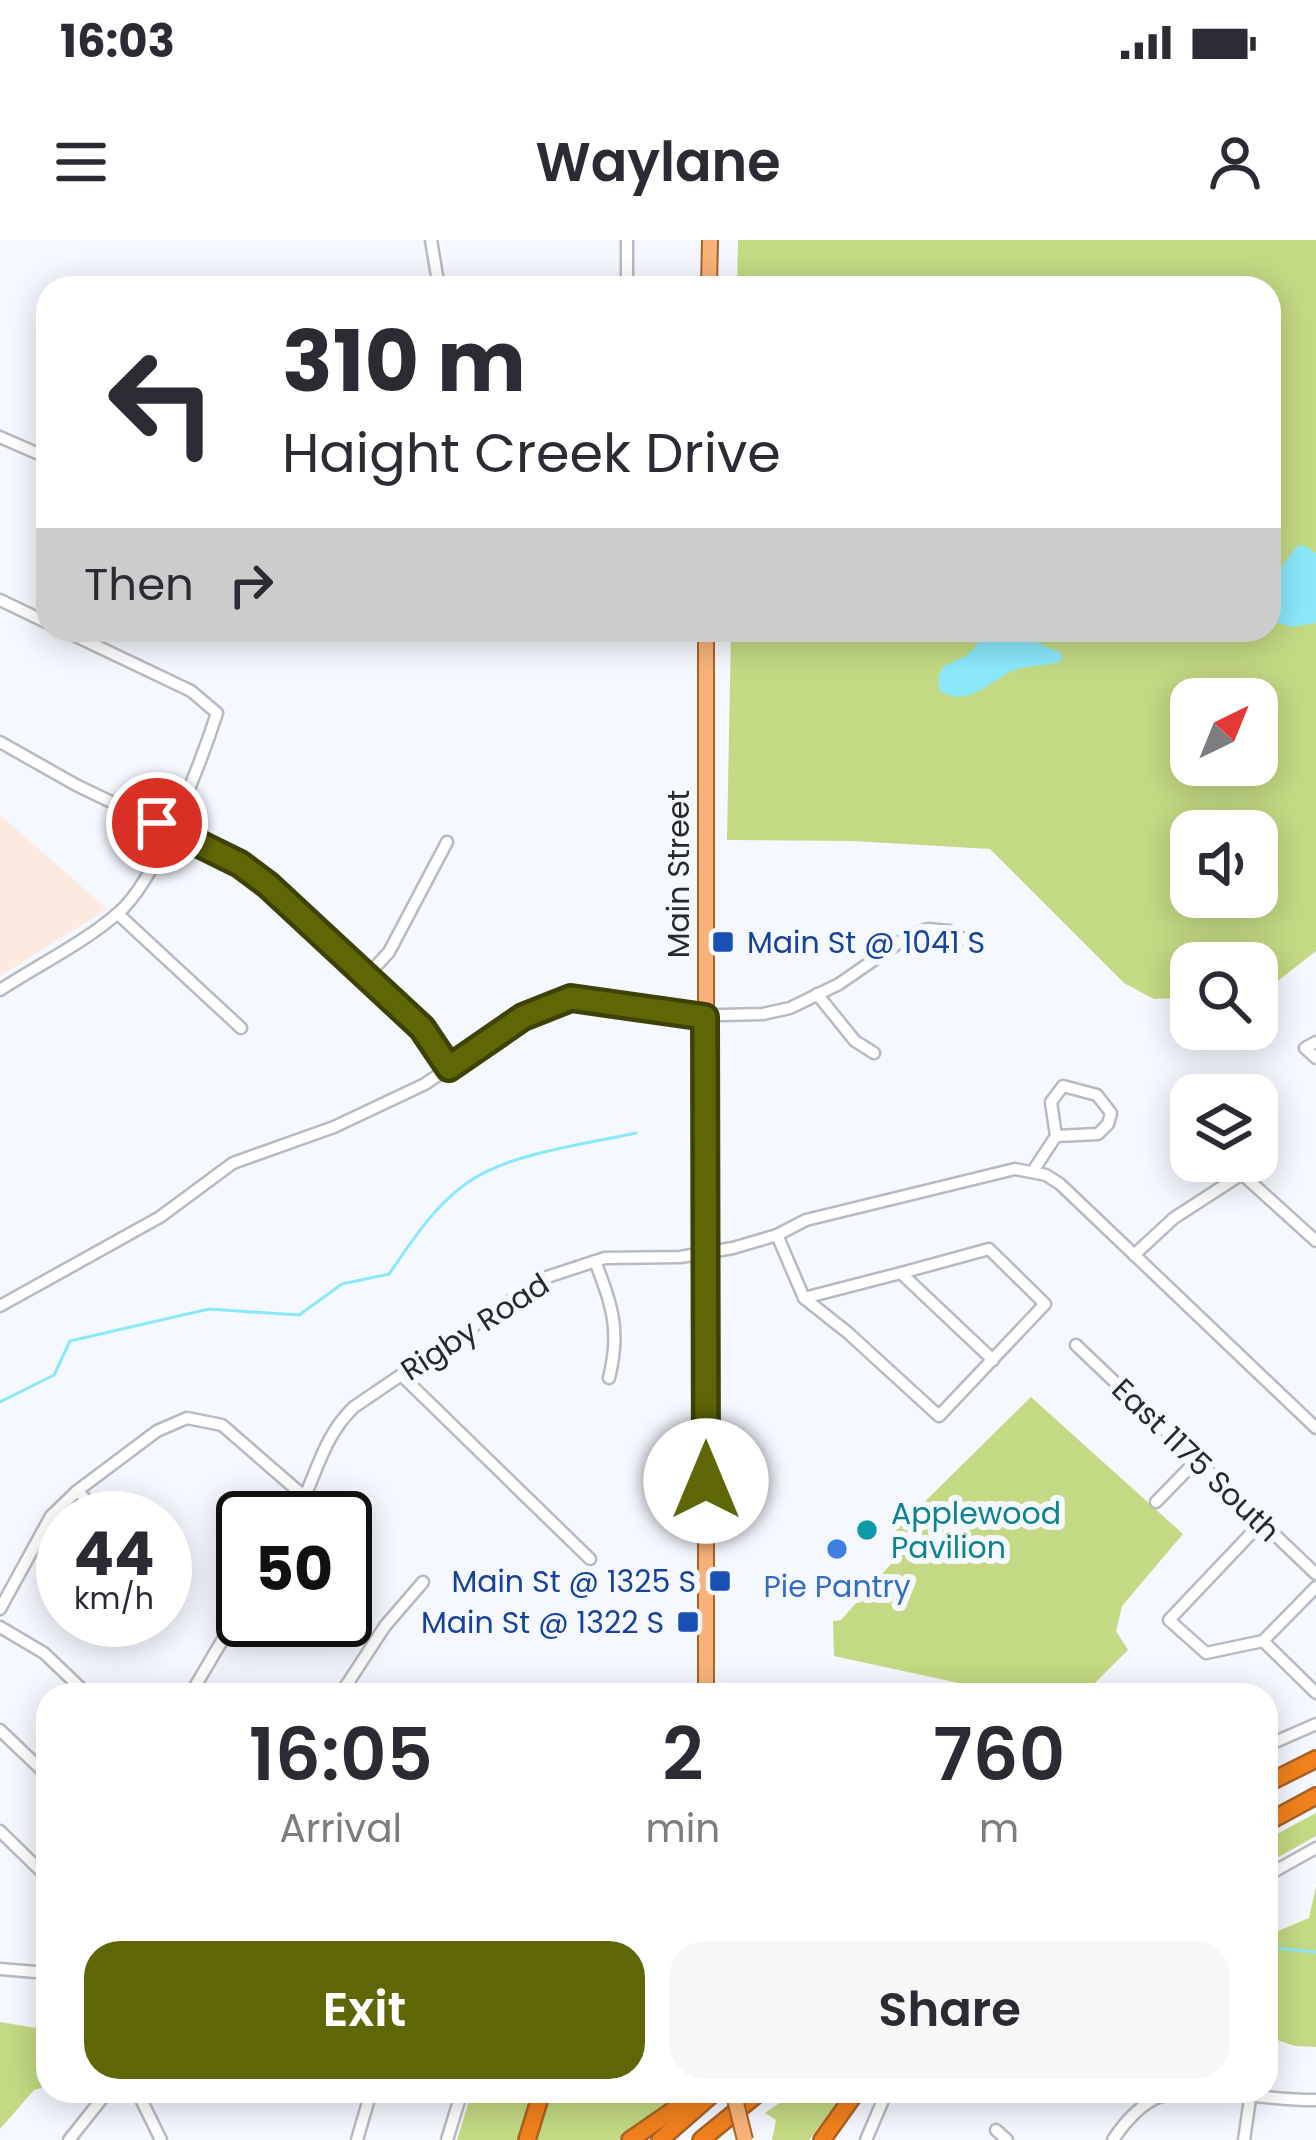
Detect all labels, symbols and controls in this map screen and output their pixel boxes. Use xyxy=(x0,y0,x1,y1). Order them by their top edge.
text: 16:03 xyxy=(60,10,175,73)
text: Waylane xyxy=(535,124,781,200)
icon: menu xyxy=(48,129,114,195)
icon: person xyxy=(1202,129,1268,195)
text: 310 m xyxy=(282,303,526,420)
icon: left xyxy=(84,324,240,480)
text: Haight Creek Drive xyxy=(282,415,781,491)
icon: right xyxy=(218,552,284,618)
text: Then xyxy=(84,553,194,616)
north arrow xyxy=(1170,678,1278,786)
map controls xyxy=(1170,678,1278,1182)
pin xyxy=(106,772,208,874)
icon: arrive xyxy=(124,790,190,856)
street label: Main Street xyxy=(657,790,700,958)
button: sound xyxy=(1170,810,1278,918)
place label: Main St @ 1041 S xyxy=(747,921,985,964)
marker: Main St @ 1041 S xyxy=(710,929,736,955)
button: search xyxy=(1170,942,1278,1050)
button: layers xyxy=(1170,1074,1278,1182)
street label: Rigby Road xyxy=(392,1263,558,1391)
street label: East 1175 South xyxy=(1102,1369,1290,1551)
position arrow xyxy=(643,1418,769,1544)
speed limit sign: 50 xyxy=(216,1491,372,1647)
place label: Applewood Pavilion xyxy=(891,1492,1061,1569)
text: 44 xyxy=(73,1512,155,1596)
marker: Applewood Pavilion xyxy=(854,1517,880,1543)
marker: Pie Pantry xyxy=(824,1536,850,1562)
place label: Main St @ 1325 S xyxy=(451,1560,696,1603)
place label: Pie Pantry xyxy=(763,1565,911,1608)
marker: Main St @ 1325 S xyxy=(707,1568,733,1594)
text: km/h xyxy=(74,1577,154,1620)
place label: Main St @ 1322 S xyxy=(421,1601,664,1644)
marker: Main St @ 1322 S xyxy=(675,1609,701,1635)
text: 16:05 xyxy=(249,1704,433,1805)
text: 2 xyxy=(662,1704,704,1805)
text: 760 xyxy=(933,1704,1065,1805)
text: Arrival xyxy=(279,1801,402,1856)
text: min xyxy=(646,1801,720,1856)
text: m xyxy=(979,1801,1019,1856)
button: Exit xyxy=(84,1941,645,2079)
button: Share xyxy=(669,1941,1230,2079)

